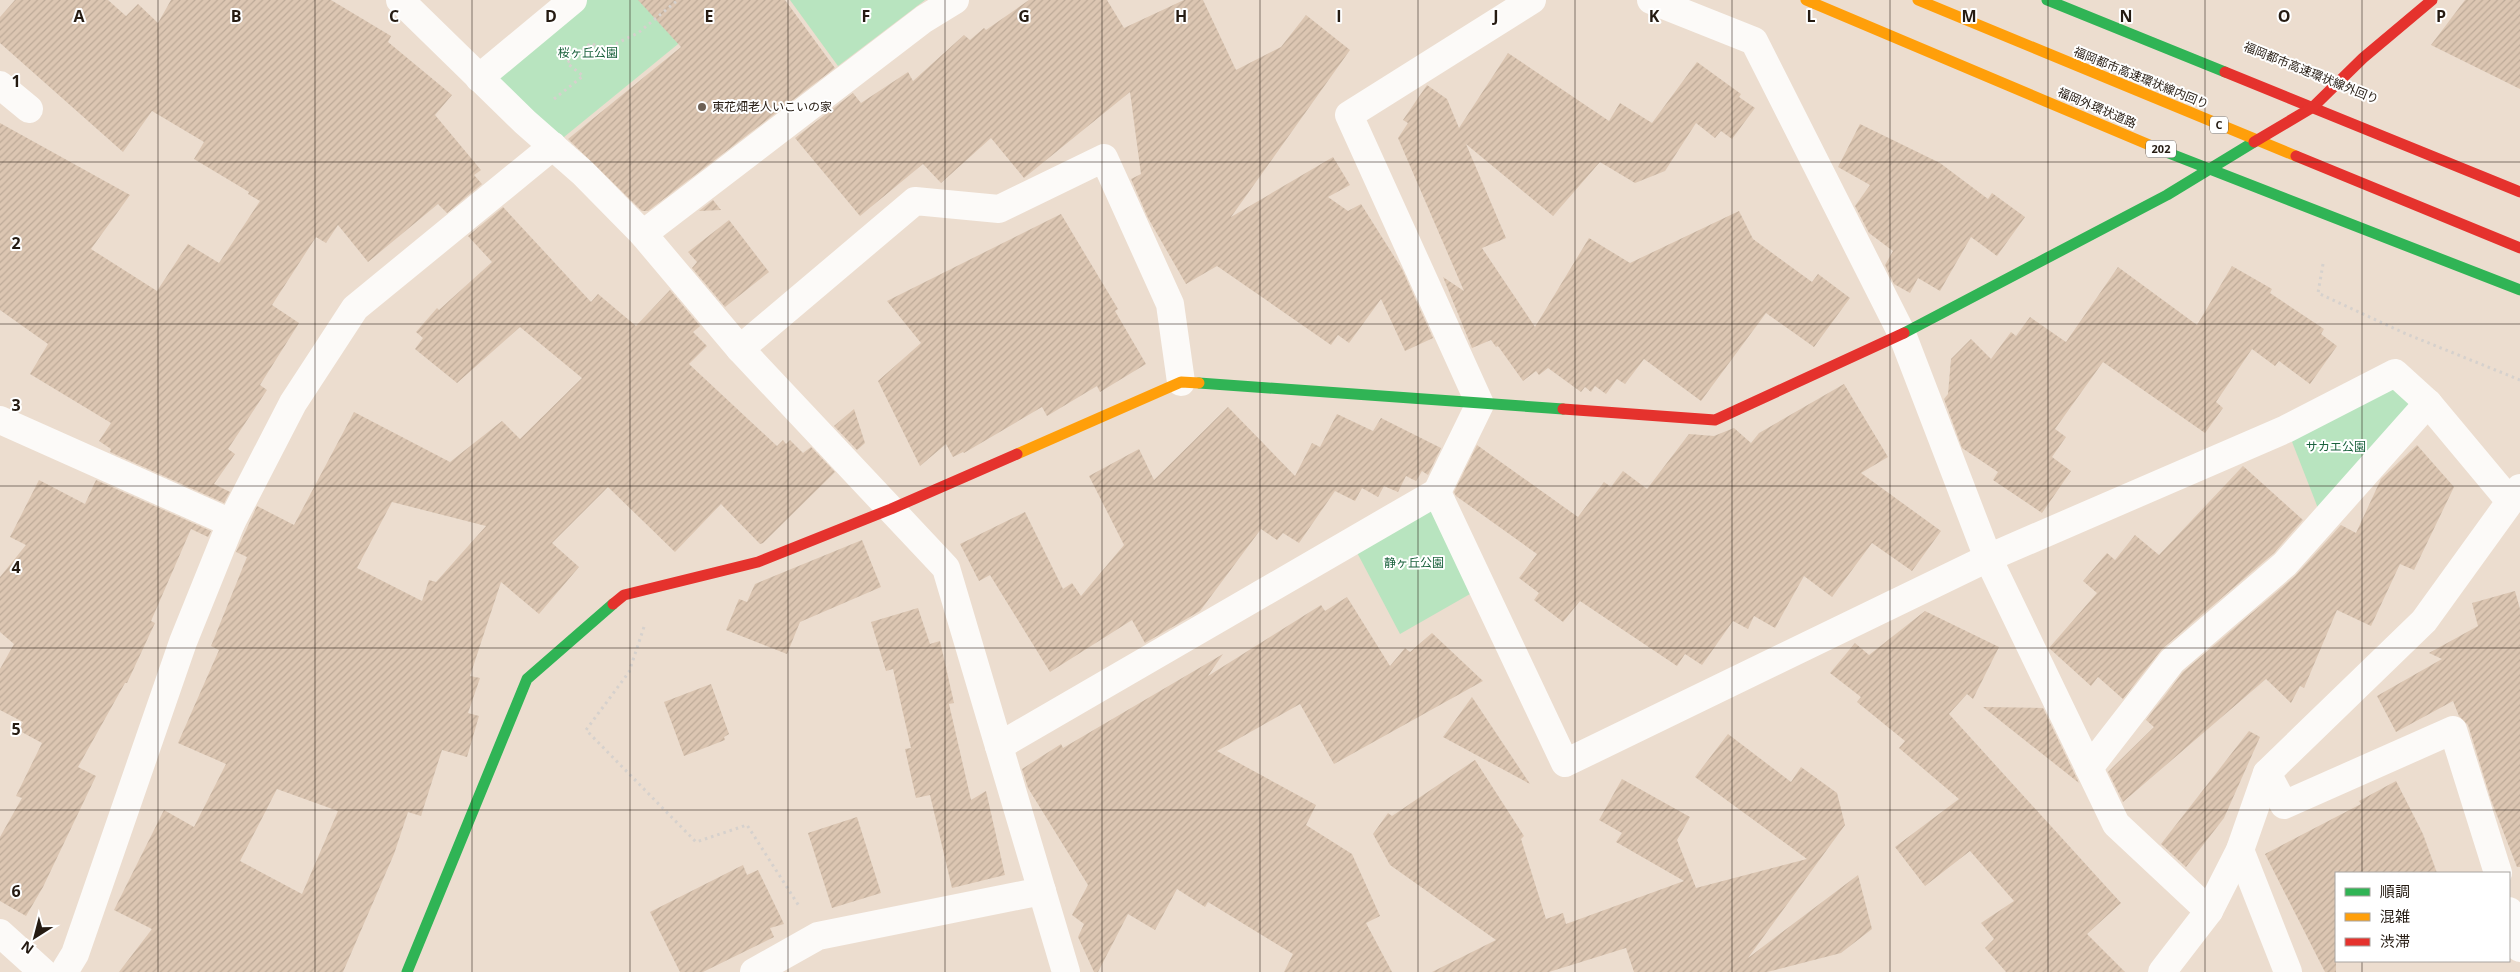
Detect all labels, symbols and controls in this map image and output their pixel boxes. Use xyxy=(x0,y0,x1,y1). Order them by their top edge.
text: A xyxy=(73,5,85,27)
text: B xyxy=(231,5,241,27)
text: C xyxy=(389,5,399,27)
text: D xyxy=(545,5,557,27)
text: E xyxy=(705,5,714,27)
text: F xyxy=(862,5,870,27)
text: G xyxy=(1018,5,1030,27)
text: H xyxy=(1175,5,1187,27)
text: I xyxy=(1336,5,1342,27)
text: J xyxy=(1491,5,1499,27)
text: K xyxy=(1649,5,1660,27)
text: L xyxy=(1806,5,1816,27)
text: M xyxy=(1961,5,1977,27)
text: N xyxy=(2119,5,2133,27)
text: O xyxy=(2278,5,2290,27)
text: P xyxy=(2436,5,2446,27)
street label: 福岡都市高速環状線外回り xyxy=(2241,38,2381,107)
street label: 福岡都市高速環状線内回り xyxy=(2071,43,2211,112)
park label: 桜ヶ丘公園 xyxy=(558,44,618,61)
text: 1 xyxy=(11,70,21,92)
street label: 福岡外環状道路 xyxy=(2055,83,2139,132)
place label: 東花畑老人いこいの家 xyxy=(712,98,832,115)
marker: 東花畑老人いこいの家 xyxy=(696,101,708,113)
road number: C xyxy=(2210,116,2228,134)
road number: 202 xyxy=(2146,140,2176,158)
text: 2 xyxy=(11,232,21,254)
text: 3 xyxy=(11,394,21,416)
park label: サカエ公園 xyxy=(2306,438,2366,455)
park label: 静ヶ丘公園 xyxy=(1384,554,1444,571)
text: 4 xyxy=(11,556,21,578)
text: 5 xyxy=(11,718,21,740)
legend xyxy=(2335,872,2510,962)
text: 6 xyxy=(11,880,21,902)
text: 順調 xyxy=(2380,881,2410,901)
text: 混雑 xyxy=(2380,906,2410,926)
north arrow xyxy=(10,912,60,962)
text: 渋滞 xyxy=(2380,931,2410,951)
text: N xyxy=(17,937,37,959)

